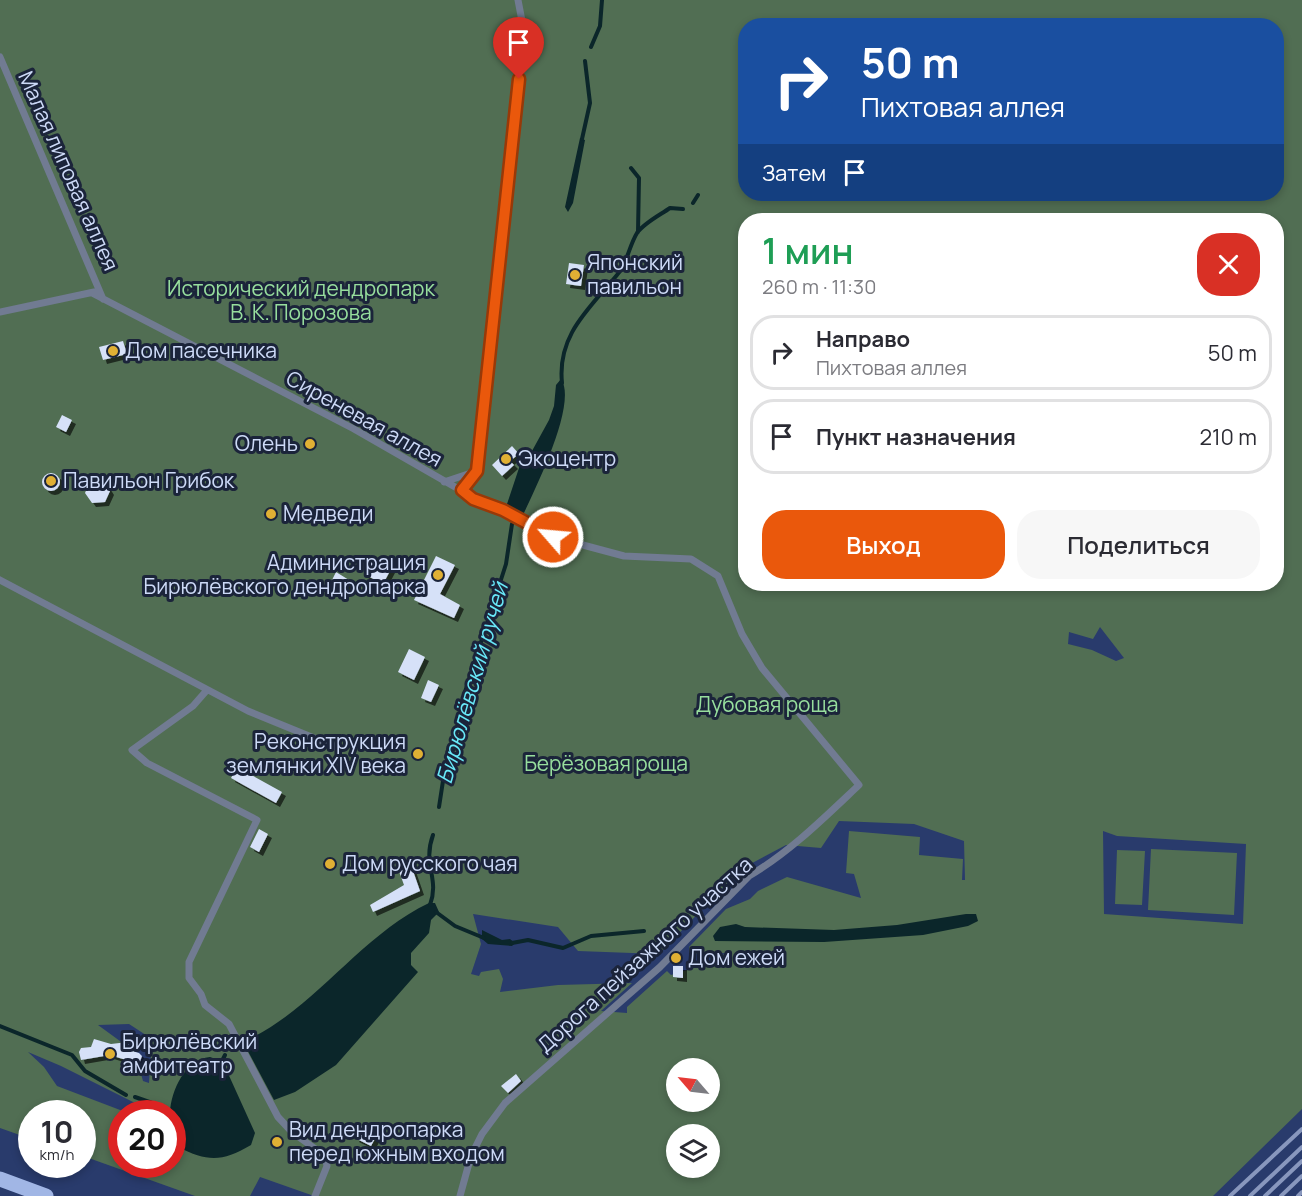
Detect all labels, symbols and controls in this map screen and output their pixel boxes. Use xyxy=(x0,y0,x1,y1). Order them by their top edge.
pin xyxy=(493,17,544,79)
icon: arrive xyxy=(502,26,535,59)
text: 50 m xyxy=(861,33,959,91)
icon: right xyxy=(762,42,840,120)
street label: Малая липовая аллея xyxy=(12,66,126,275)
text: Пихтовая аллея xyxy=(861,88,1065,125)
icon: arrive xyxy=(838,156,871,189)
text: Затем xyxy=(762,158,826,188)
text: 1 мин xyxy=(762,226,854,275)
button: close xyxy=(1197,233,1260,296)
place label: Японcкий павильон xyxy=(587,248,683,300)
marker: Японcкий павильон xyxy=(568,268,582,282)
text: 260 m · 11:30 xyxy=(762,273,876,300)
park label: Исторический дендропарк В. К. Порозова xyxy=(167,274,436,326)
text: Направо xyxy=(816,324,910,354)
place label: Дом пасечника xyxy=(125,336,277,364)
icon: right xyxy=(765,336,798,369)
text: 50 m xyxy=(1208,338,1257,368)
marker: Дом пасечника xyxy=(106,344,120,358)
text: Пихтовая аллея xyxy=(816,354,967,381)
street label: Сиреневая аллея xyxy=(281,364,448,473)
icon: arrive xyxy=(765,420,798,453)
text: Пункт назначения xyxy=(816,422,1016,452)
text: 210 m xyxy=(1199,422,1257,452)
place label: Олень xyxy=(235,429,298,457)
marker: Олень xyxy=(303,437,317,451)
place label: Экоцентр xyxy=(518,444,616,472)
marker: Экоцентр xyxy=(499,452,513,466)
place label: Павильон Грибок xyxy=(63,466,235,494)
marker: Павильон Грибок xyxy=(44,474,58,488)
place label: Медведи xyxy=(283,499,374,527)
position arrow xyxy=(521,505,585,569)
marker: Медведи xyxy=(264,507,278,521)
button: Выход xyxy=(762,510,1005,579)
button: Поделиться xyxy=(1017,510,1260,579)
place label: Администрация Бирюлёвского дендропарка xyxy=(143,548,426,600)
marker: Администрация Бирюлёвского дендропарка xyxy=(431,568,445,582)
water label: Бирюлёвский ручей xyxy=(429,578,515,787)
park label: Дубовая роща xyxy=(696,690,838,718)
place label: Реконструкция землянки XIV века xyxy=(226,727,406,779)
marker: Реконструкция землянки XIV века xyxy=(411,747,425,761)
park label: Берёзовая роща xyxy=(524,749,688,777)
place label: Дом русского чая xyxy=(342,849,518,877)
street label: Дорога пейзажного участка xyxy=(531,850,758,1058)
marker: Дом русского чая xyxy=(323,857,337,871)
place label: Дом ежей xyxy=(688,943,785,971)
marker: Дом ежей xyxy=(669,951,683,965)
place label: Бирюлёвский амфитеатр xyxy=(122,1027,257,1079)
marker: Бирюлёвский амфитеатр xyxy=(103,1047,117,1061)
north arrow xyxy=(666,1058,720,1112)
map controls xyxy=(666,1058,720,1178)
speed limit sign: 20 xyxy=(108,1100,186,1178)
text: 10 xyxy=(41,1111,73,1152)
place label: Вид дендропарка перед южным входом xyxy=(289,1115,505,1167)
button: layers xyxy=(666,1124,720,1178)
marker: Вид дендропарка перед южным входом xyxy=(270,1135,284,1149)
text: km/h xyxy=(40,1144,74,1165)

